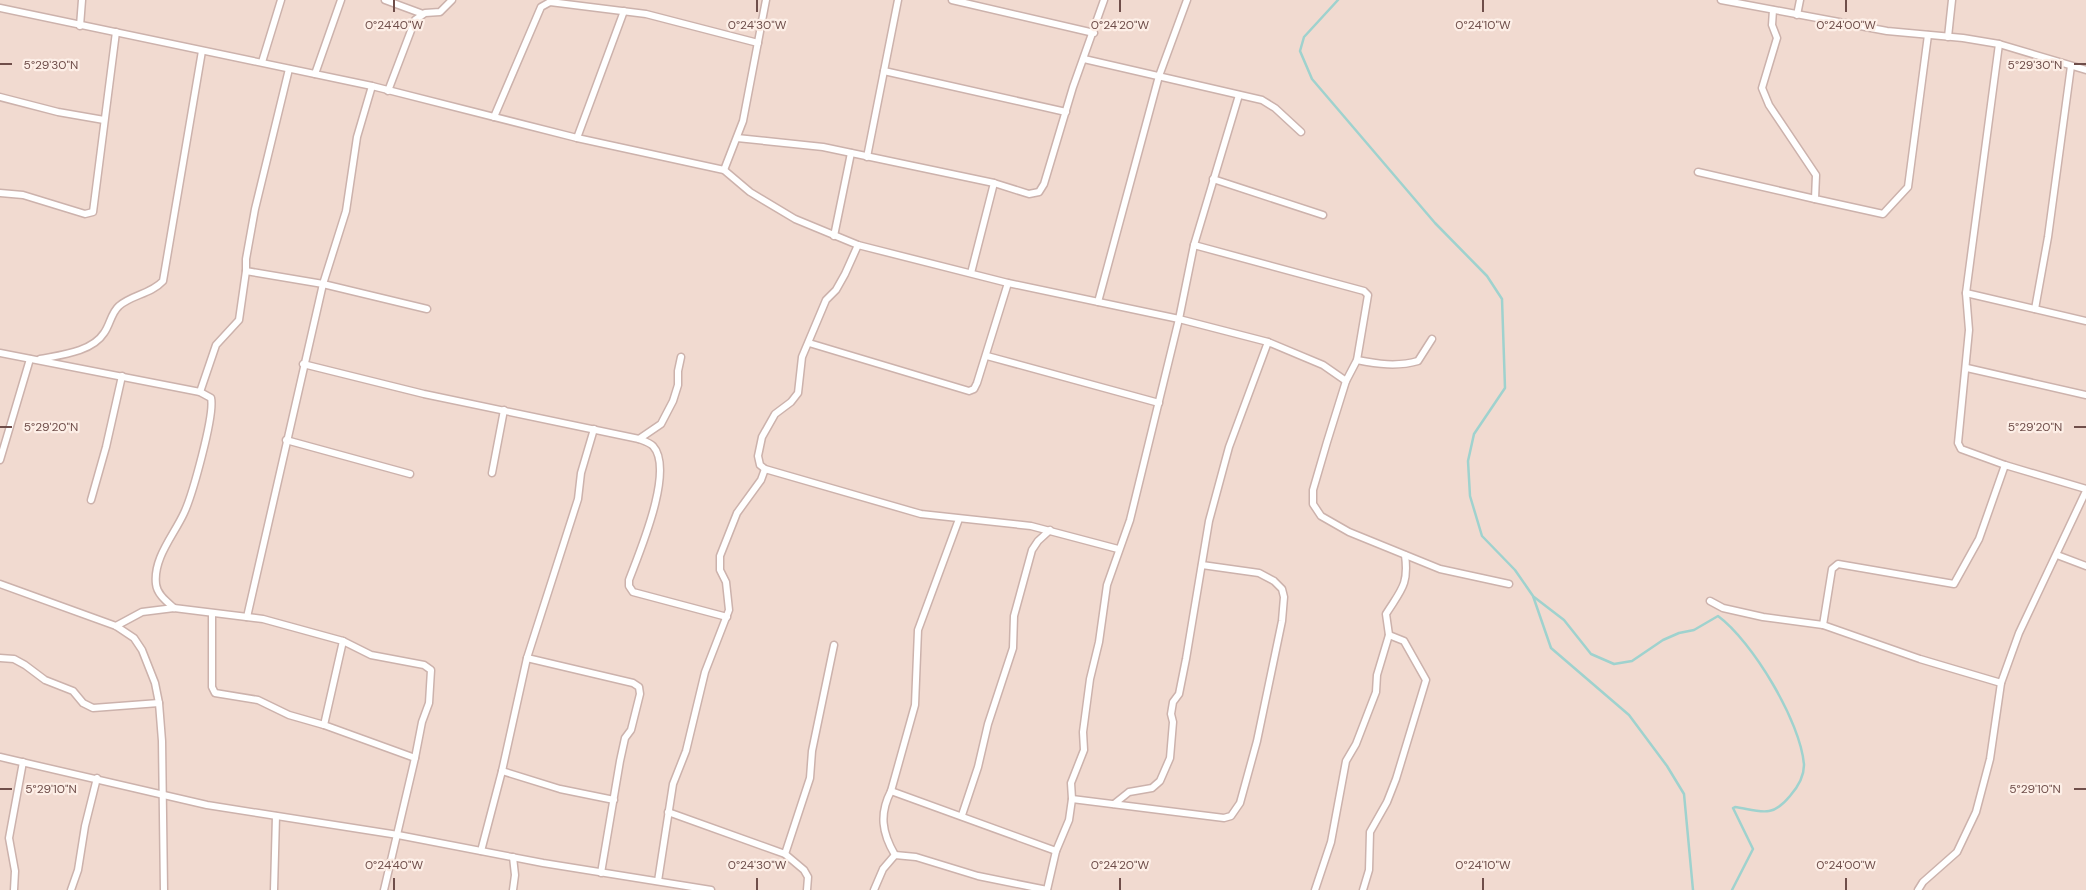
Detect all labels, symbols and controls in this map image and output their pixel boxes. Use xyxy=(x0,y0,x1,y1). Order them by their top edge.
text: 0°24'40"W xyxy=(365,17,423,33)
text: 0°24'30"W xyxy=(728,17,787,33)
text: 0°24'20"W xyxy=(1091,17,1150,33)
text: 0°24'10"W xyxy=(1455,17,1511,33)
text: 0°24'00"W xyxy=(1816,17,1876,33)
text: 5°29'30"N xyxy=(24,57,78,73)
text: 5°29'30"N xyxy=(2008,57,2062,73)
text: 5°29'20"N xyxy=(24,419,78,435)
text: 5°29'20"N xyxy=(2008,419,2062,435)
text: 5°29'10"N xyxy=(25,781,77,797)
text: 5°29'10"N xyxy=(2009,781,2061,797)
text: 0°24'40"W xyxy=(365,857,423,873)
text: 0°24'30"W xyxy=(728,857,787,873)
text: 0°24'20"W xyxy=(1091,857,1150,873)
text: 0°24'10"W xyxy=(1455,857,1511,873)
text: 0°24'00"W xyxy=(1816,857,1876,873)

